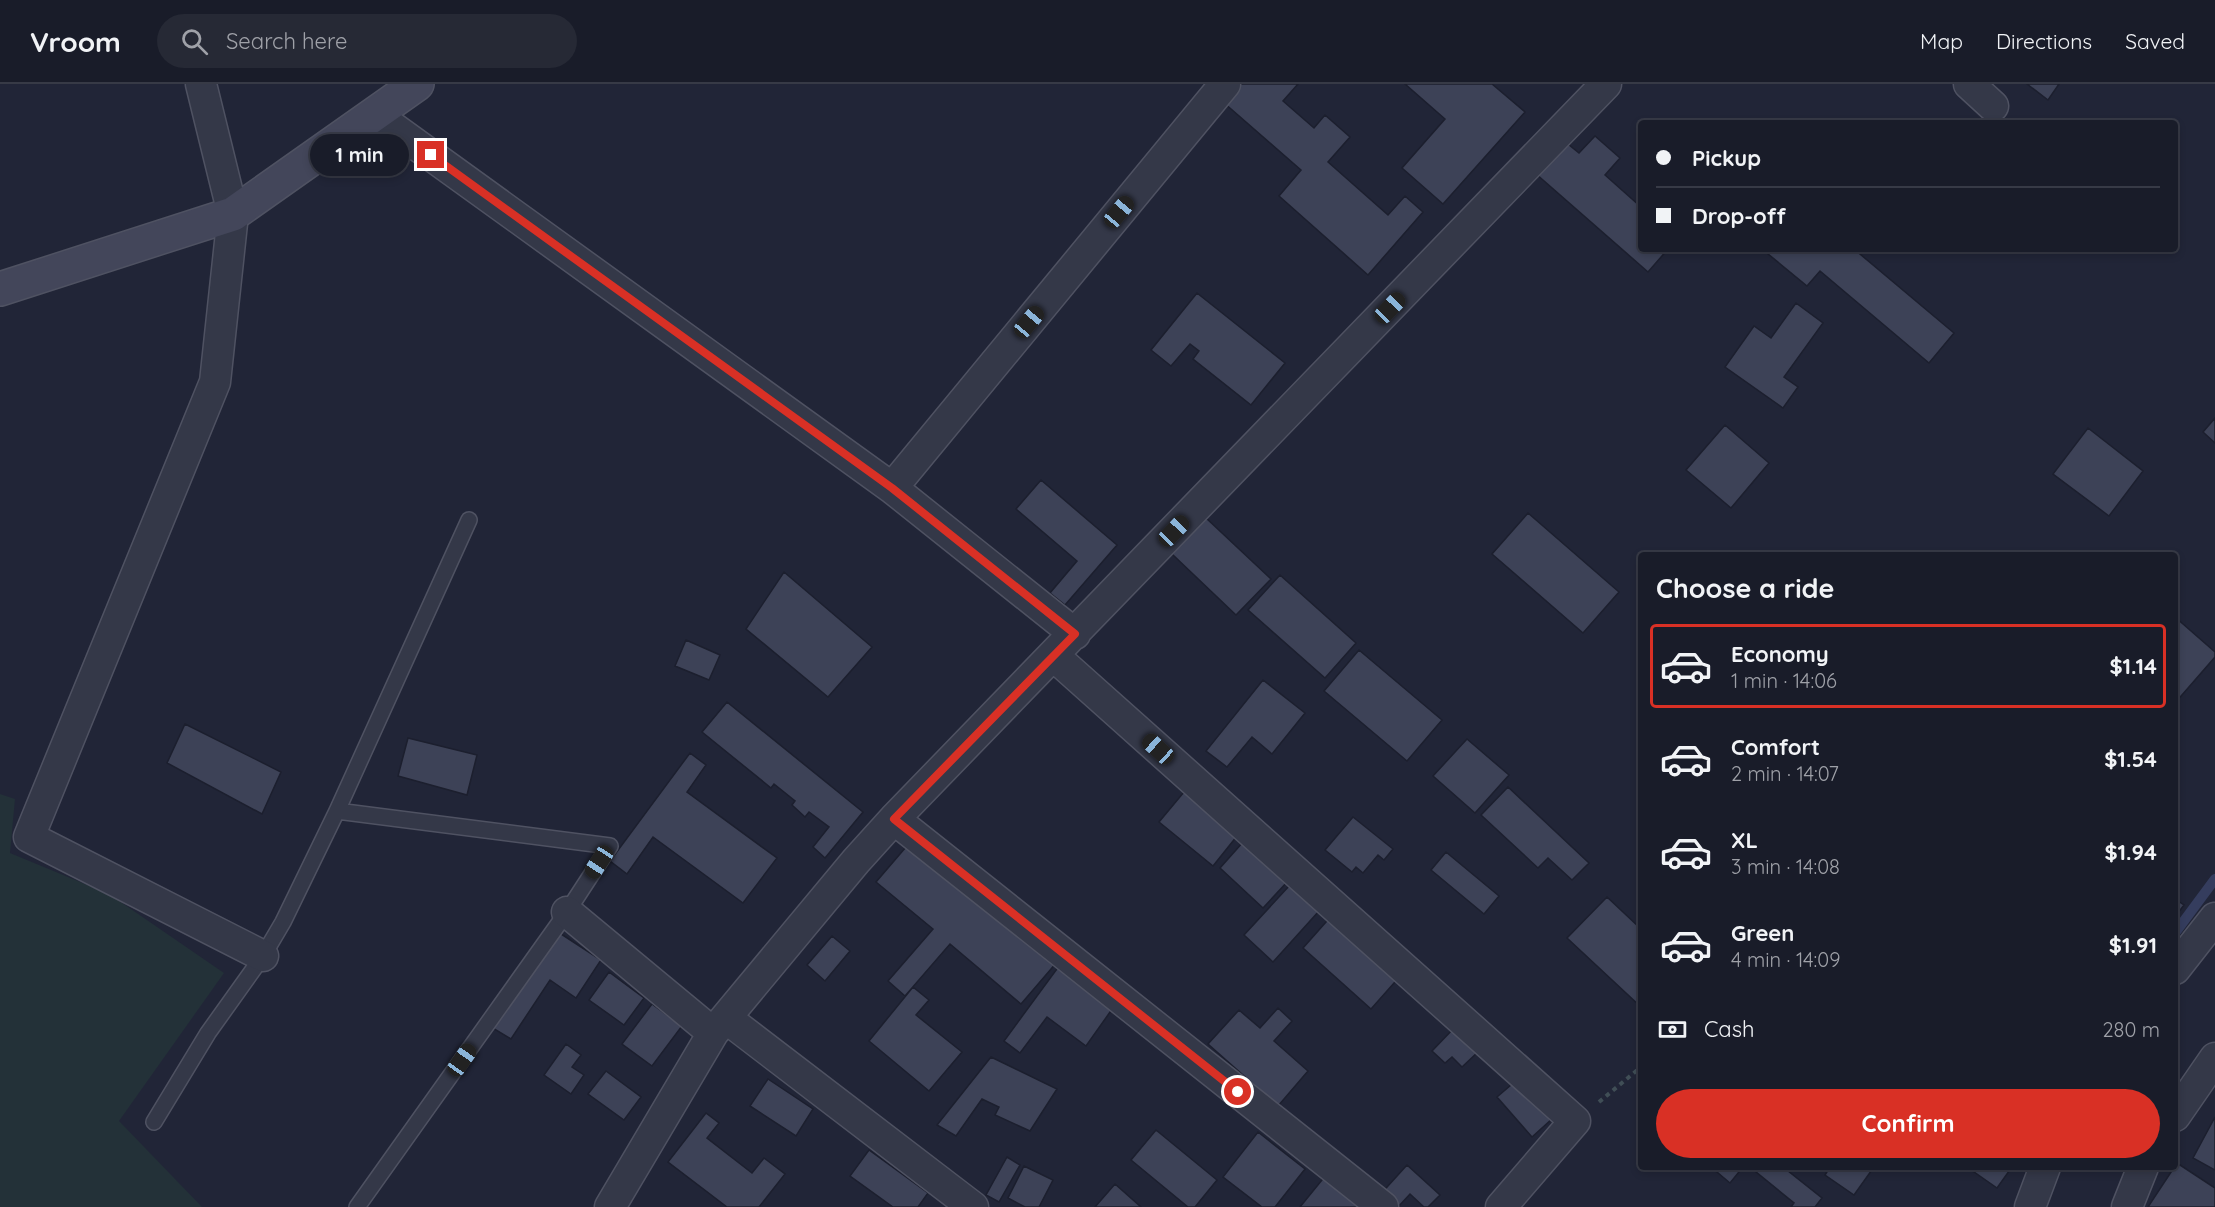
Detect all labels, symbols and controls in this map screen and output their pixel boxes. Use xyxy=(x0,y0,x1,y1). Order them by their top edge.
search box xyxy=(157,14,577,68)
text: Vroom xyxy=(30,24,121,59)
icon: search xyxy=(178,25,211,58)
text: Search here xyxy=(226,27,347,55)
text: Map xyxy=(1920,28,1963,54)
text: Directions xyxy=(1996,28,2092,54)
text: Saved xyxy=(2125,28,2185,54)
callout: 1 min xyxy=(311,134,410,176)
route end xyxy=(417,141,444,168)
text: 1 min xyxy=(335,142,384,167)
text: Pickup xyxy=(1692,144,1761,172)
car xyxy=(1101,192,1137,232)
text: Drop-off xyxy=(1692,202,1786,230)
car xyxy=(1371,289,1409,327)
car xyxy=(1011,302,1047,342)
car xyxy=(1155,512,1193,550)
text: Choose a ride xyxy=(1656,571,1834,605)
icon: car xyxy=(1659,639,1713,693)
text: Economy xyxy=(1731,640,1829,668)
text: $1.14 xyxy=(2109,652,2157,680)
text: 1 min · 14:06 xyxy=(1731,668,1837,693)
car xyxy=(1139,730,1177,768)
icon: car xyxy=(1659,732,1713,786)
text: Comfort xyxy=(1731,733,1820,761)
text: $1.54 xyxy=(2104,745,2157,773)
text: 2 min · 14:07 xyxy=(1731,761,1839,786)
icon: car xyxy=(1659,825,1713,879)
text: XL xyxy=(1731,826,1758,854)
text: $1.94 xyxy=(2104,838,2157,866)
car xyxy=(582,842,616,882)
text: 3 min · 14:08 xyxy=(1731,854,1840,879)
icon: car xyxy=(1659,918,1713,972)
text: Green xyxy=(1731,919,1794,947)
text: $1.91 xyxy=(2109,931,2157,959)
text: 4 min · 14:09 xyxy=(1731,947,1840,972)
icon: cash xyxy=(1656,1013,1689,1046)
text: Cash xyxy=(1704,1015,1755,1043)
text: 280 m xyxy=(2103,1017,2160,1042)
car xyxy=(444,1040,480,1080)
route start xyxy=(1224,1078,1251,1105)
button: Confirm xyxy=(1656,1089,2160,1158)

